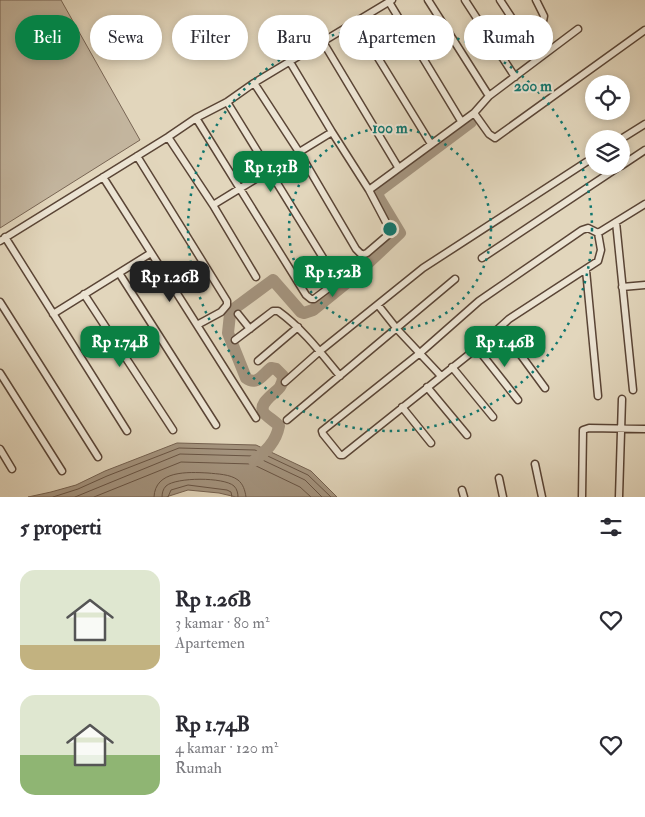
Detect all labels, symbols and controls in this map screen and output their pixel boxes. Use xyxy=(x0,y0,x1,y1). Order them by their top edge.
chip: Beli xyxy=(15,15,80,60)
chip: Sewa xyxy=(90,15,162,60)
chip: Filter xyxy=(172,15,248,60)
chip: Baru xyxy=(258,15,329,60)
chip: Apartemen xyxy=(339,15,454,60)
chip: Rumah xyxy=(464,15,553,60)
map controls xyxy=(585,75,630,175)
button: locate xyxy=(585,75,630,120)
text: 200 m xyxy=(514,77,552,96)
text: 100 m xyxy=(372,119,408,138)
button: layers xyxy=(585,130,630,175)
pin: Rp 1.31B xyxy=(219,150,323,193)
text: Rp 1.31B xyxy=(244,157,298,177)
centre of rings xyxy=(381,220,399,238)
pin: Rp 1.52B xyxy=(281,256,385,298)
pin: Rp 1.26B xyxy=(118,260,222,303)
text: Rp 1.52B xyxy=(304,262,362,282)
text: Rp 1.26B xyxy=(141,267,199,287)
pin: Rp 1.74B xyxy=(68,326,172,368)
pin: Rp 1.46B xyxy=(453,326,557,368)
text: Rp 1.74B xyxy=(91,332,149,352)
text: Rp 1.46B xyxy=(475,332,535,352)
icon: filters xyxy=(597,513,625,541)
text: 5 properti xyxy=(20,514,102,541)
text: Rp 1.26B xyxy=(175,586,252,613)
icon: home xyxy=(60,590,120,650)
icon: heart xyxy=(597,606,625,634)
text: 3 kamar · 80 m² xyxy=(175,613,269,633)
text: Apartemen xyxy=(175,633,245,653)
text: Rp 1.74B xyxy=(175,711,250,738)
icon: home xyxy=(60,715,120,775)
icon: heart xyxy=(597,731,625,759)
text: 4 kamar · 120 m² xyxy=(175,738,278,758)
text: Rumah xyxy=(175,758,222,778)

